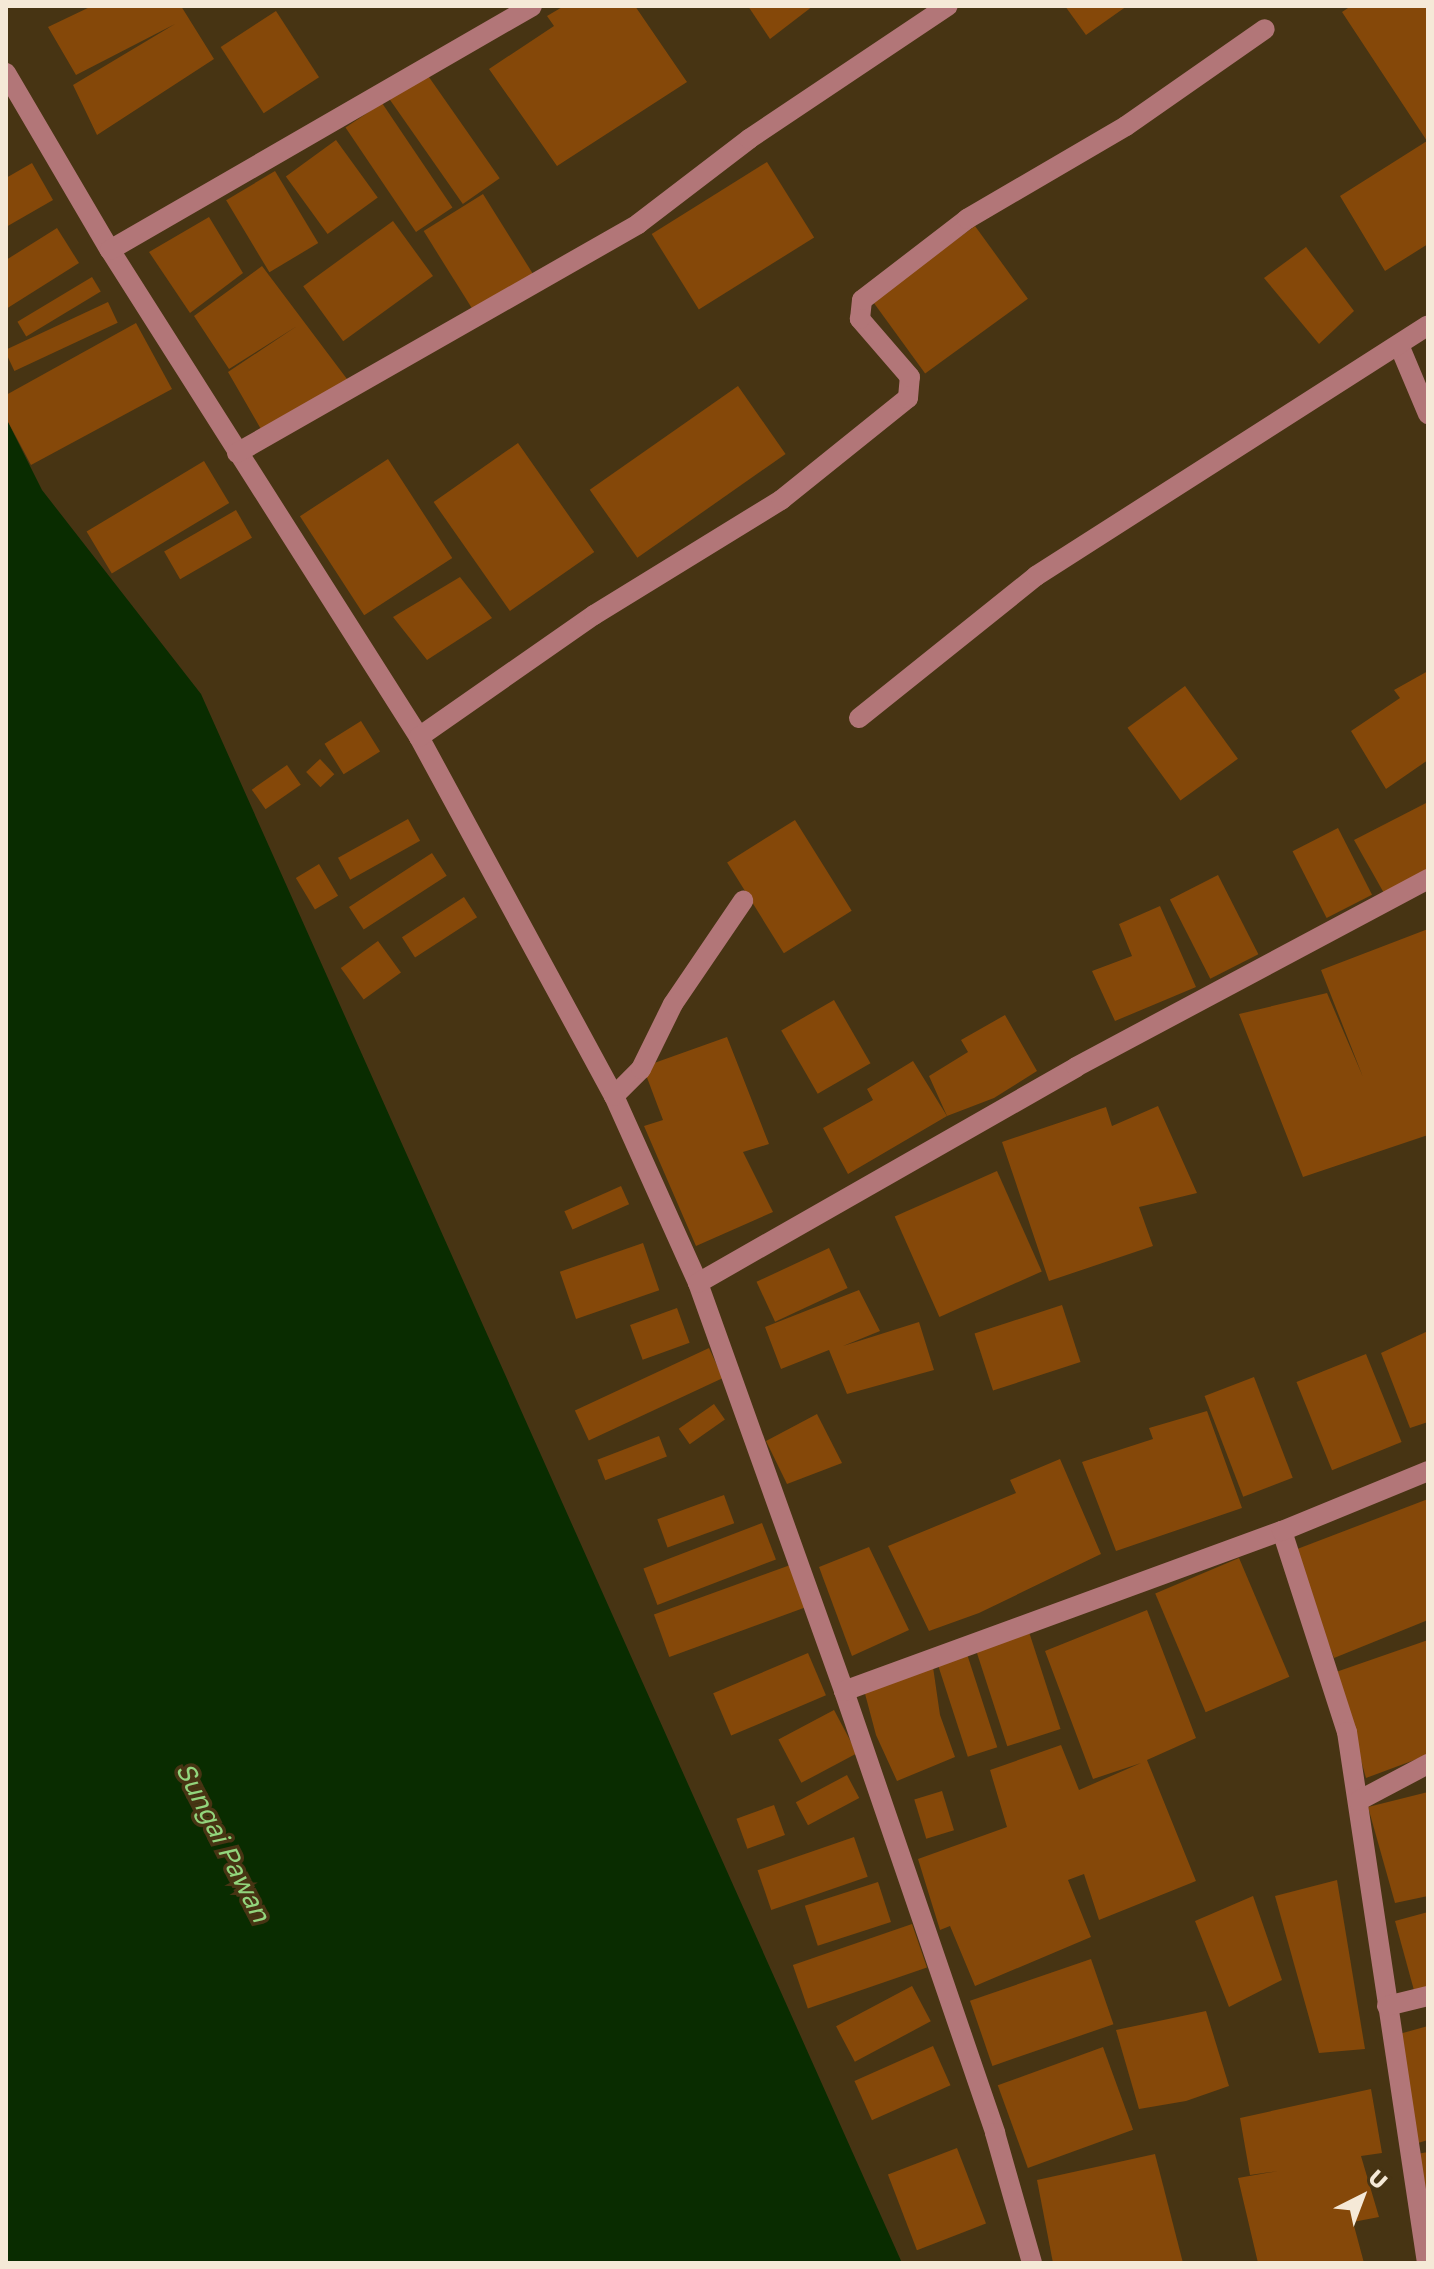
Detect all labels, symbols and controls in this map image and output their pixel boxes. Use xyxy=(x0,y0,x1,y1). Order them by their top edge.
water label: Sungai Pawan xyxy=(169,1757,277,1927)
north arrow xyxy=(1322,2157,1402,2237)
text: U xyxy=(1363,2163,1393,2194)

